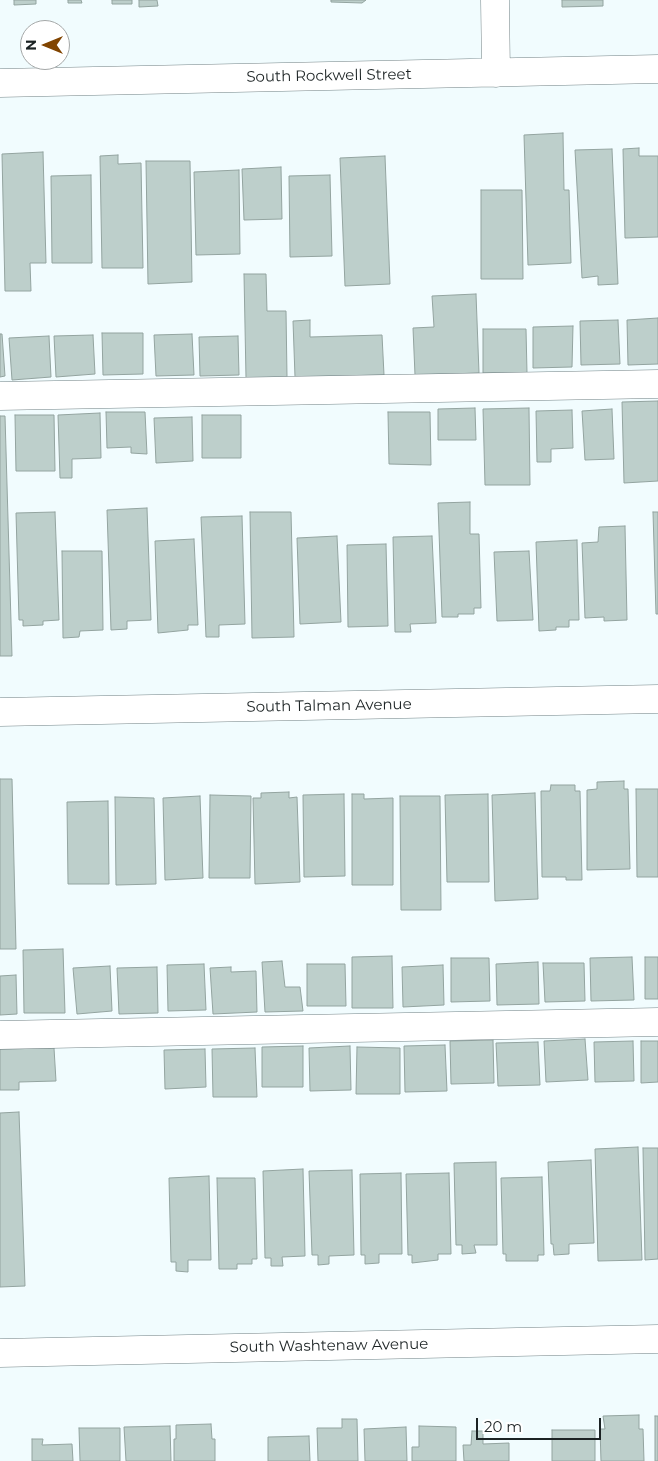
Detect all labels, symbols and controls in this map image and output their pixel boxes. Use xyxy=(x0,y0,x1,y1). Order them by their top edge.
north arrow xyxy=(20,20,70,70)
text: N xyxy=(22,39,40,51)
street label: South Rockwell Street xyxy=(246,66,412,86)
street label: South Talman Avenue xyxy=(246,696,412,716)
street label: South Washtenaw Avenue xyxy=(230,1335,428,1357)
scale bar xyxy=(478,1408,603,1440)
text: 20 m xyxy=(484,1417,522,1436)

